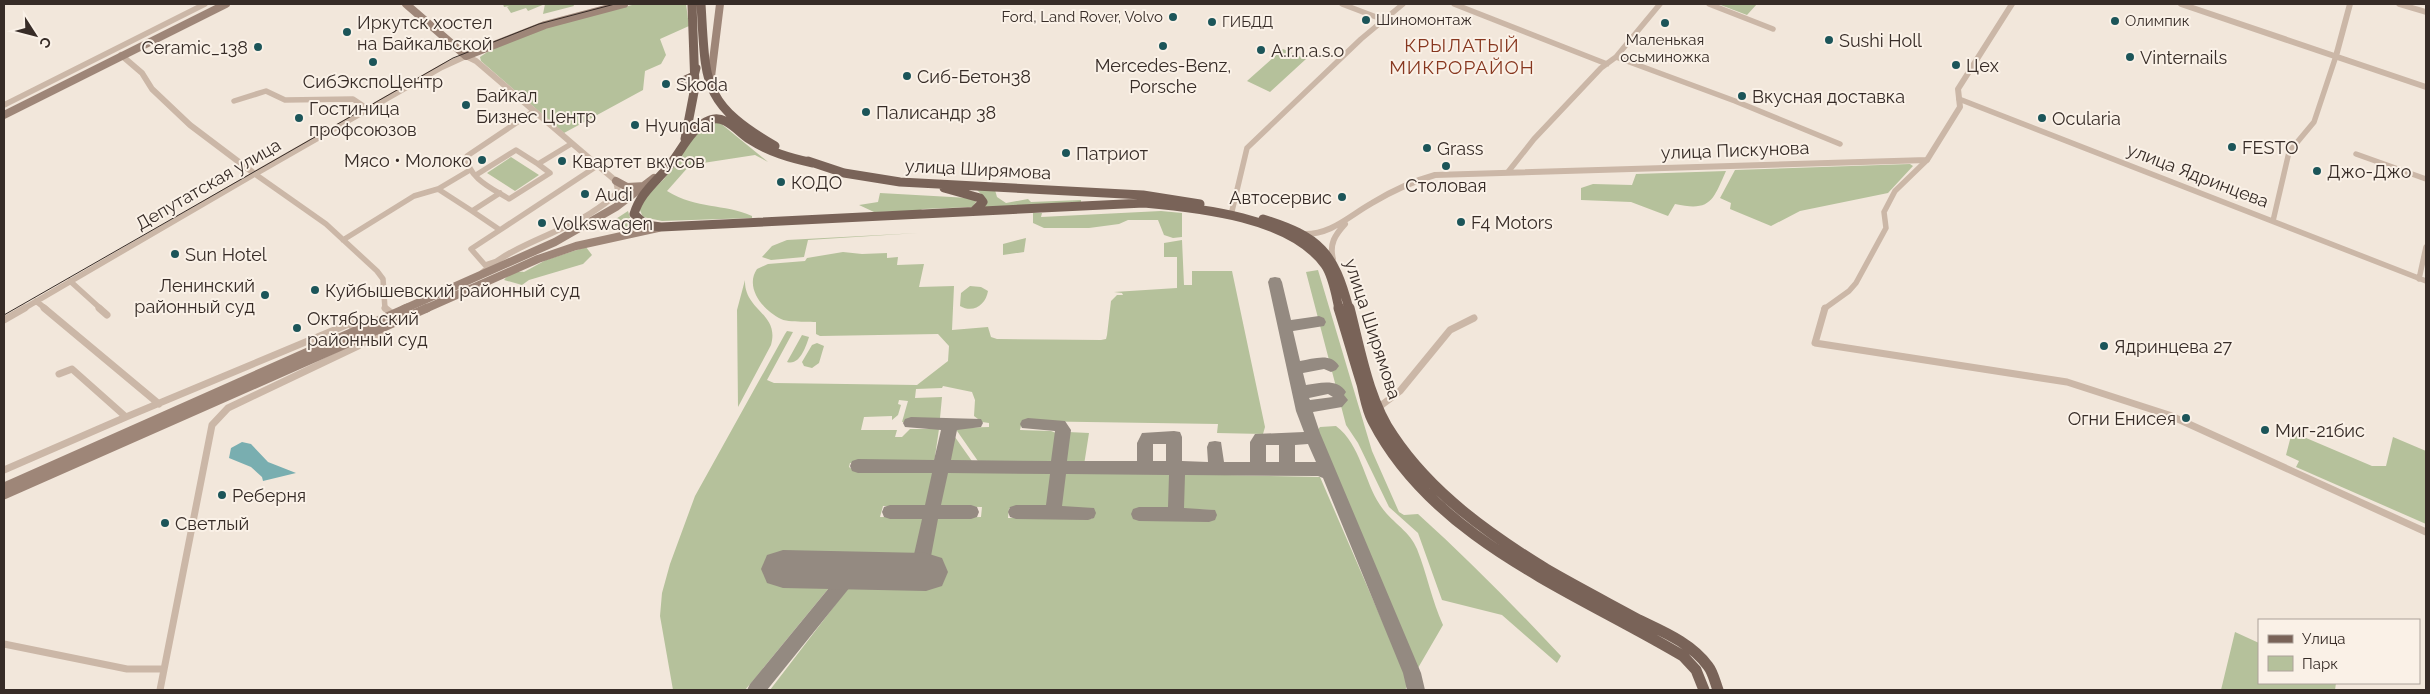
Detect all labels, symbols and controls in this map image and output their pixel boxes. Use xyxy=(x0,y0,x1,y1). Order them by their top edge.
place label: Ford, Land Rover, Volvo xyxy=(1002,8,1163,26)
north arrow xyxy=(10,10,60,60)
marker: Ford, Land Rover, Volvo xyxy=(1167,11,1179,23)
place label: Шиномонтаж xyxy=(1376,11,1472,29)
place label: Иркутск хостел на Байкальской xyxy=(357,12,492,54)
place label: Олимпик xyxy=(2125,12,2190,30)
place label: ГИБДД xyxy=(1222,13,1273,31)
marker: Шиномонтаж xyxy=(1360,14,1372,26)
marker: Олимпик xyxy=(2109,15,2121,27)
marker: ГИБДД xyxy=(1206,16,1218,28)
marker: Маленькая осьминожка xyxy=(1659,17,1671,29)
marker: Иркутск хостел на Байкальской xyxy=(341,26,353,38)
place label: Sushi Holl xyxy=(1839,30,1922,51)
place label: Маленькая осьминожка xyxy=(1620,31,1710,66)
text: С xyxy=(36,34,55,52)
district label: КРЫЛАТЫЙ МИКРОРАЙОН xyxy=(1389,34,1535,78)
marker: Sushi Holl xyxy=(1823,34,1835,46)
place label: Сeramic_138 xyxy=(141,37,248,58)
marker: Mercedes-Benz, Porsche xyxy=(1157,40,1169,52)
place label: A.r.n.a.s.o xyxy=(1271,40,1344,61)
marker: Сeramic_138 xyxy=(252,41,264,53)
marker: A.r.n.a.s.o xyxy=(1255,44,1267,56)
place label: Vinternails xyxy=(2140,47,2227,68)
marker: Vinternails xyxy=(2124,51,2136,63)
place label: Mercedes-Benz, Porsche xyxy=(1095,55,1231,97)
place label: Цех xyxy=(1966,55,1999,76)
marker: СибЭкспоЦентр xyxy=(367,56,379,68)
marker: Цех xyxy=(1950,59,1962,71)
place label: Сиб-Бетон38 xyxy=(917,66,1031,87)
marker: Сиб-Бетон38 xyxy=(901,70,913,82)
place label: СибЭкспоЦентр xyxy=(303,71,443,92)
place label: Skoda xyxy=(676,74,728,95)
marker: Skoda xyxy=(660,78,672,90)
place label: Байкал Бизнес Центр xyxy=(476,85,596,127)
place label: Вкусная доставка xyxy=(1752,86,1905,107)
marker: Вкусная доставка xyxy=(1736,90,1748,102)
place label: Гостиница профсоюзов xyxy=(309,98,417,140)
marker: Байкал Бизнес Центр xyxy=(460,99,472,111)
place label: Палисандр 38 xyxy=(876,102,996,123)
marker: Палисандр 38 xyxy=(860,106,872,118)
place label: Ocularia xyxy=(2052,108,2121,129)
marker: Гостиница профсоюзов xyxy=(293,112,305,124)
marker: Ocularia xyxy=(2036,112,2048,124)
place label: Hyundai xyxy=(645,115,714,136)
marker: Hyundai xyxy=(629,119,641,131)
street label: Депутатская улица xyxy=(132,134,284,234)
street label: улица Пискунова xyxy=(1660,137,1810,163)
place label: FESTO xyxy=(2242,137,2298,158)
place label: Grass xyxy=(1437,138,1484,159)
street label: улица Ядринцева xyxy=(2124,138,2272,212)
marker: FESTO xyxy=(2226,141,2238,153)
marker: Grass xyxy=(1421,142,1433,154)
place label: Патриот xyxy=(1076,143,1149,164)
marker: Патриот xyxy=(1060,147,1072,159)
place label: Мясо • Молоко xyxy=(344,150,472,171)
place label: Квартет вкусов xyxy=(572,151,705,172)
marker: Мясо • Молоко xyxy=(476,154,488,166)
marker: Квартет вкусов xyxy=(556,155,568,167)
street label: улица Ширямова xyxy=(904,155,1052,183)
marker: Столовая xyxy=(1440,160,1452,172)
place label: Джо-Джо xyxy=(2327,161,2412,182)
marker: Джо-Джо xyxy=(2311,165,2323,177)
place label: КОДО xyxy=(791,172,842,193)
place label: Столовая xyxy=(1405,175,1487,196)
marker: КОДО xyxy=(775,176,787,188)
place label: Audi xyxy=(595,184,633,205)
place label: Автосервис xyxy=(1229,187,1332,208)
marker: Audi xyxy=(579,188,591,200)
marker: Автосервис xyxy=(1336,191,1348,203)
place label: F4 Motors xyxy=(1471,212,1553,233)
place label: Volkswagen xyxy=(552,213,653,234)
marker: F4 Motors xyxy=(1455,216,1467,228)
marker: Volkswagen xyxy=(536,217,548,229)
place label: Sun Hotel xyxy=(185,244,267,265)
marker: Sun Hotel xyxy=(169,248,181,260)
street label: улица Ширямова xyxy=(1340,256,1406,402)
place label: Ленинский районный суд xyxy=(134,275,255,317)
place label: Куйбышевский районный суд xyxy=(325,280,580,301)
marker: Куйбышевский районный суд xyxy=(309,284,321,296)
marker: Ленинский районный суд xyxy=(259,289,271,301)
place label: Октябрьский районный суд xyxy=(307,308,428,350)
marker: Октябрьский районный суд xyxy=(291,322,303,334)
place label: Ядринцева 27 xyxy=(2114,336,2233,357)
marker: Ядринцева 27 xyxy=(2098,340,2110,352)
place label: Огни Енисея xyxy=(2068,408,2176,429)
marker: Огни Енисея xyxy=(2180,412,2192,424)
place label: Миг-21бис xyxy=(2275,420,2365,441)
marker: Миг-21бис xyxy=(2259,424,2271,436)
place label: Реберня xyxy=(232,485,306,506)
marker: Реберня xyxy=(216,489,228,501)
place label: Светлый xyxy=(175,513,249,534)
marker: Светлый xyxy=(159,517,171,529)
legend xyxy=(2258,619,2420,684)
text: Улица xyxy=(2302,630,2346,648)
text: Парк xyxy=(2302,655,2338,673)

